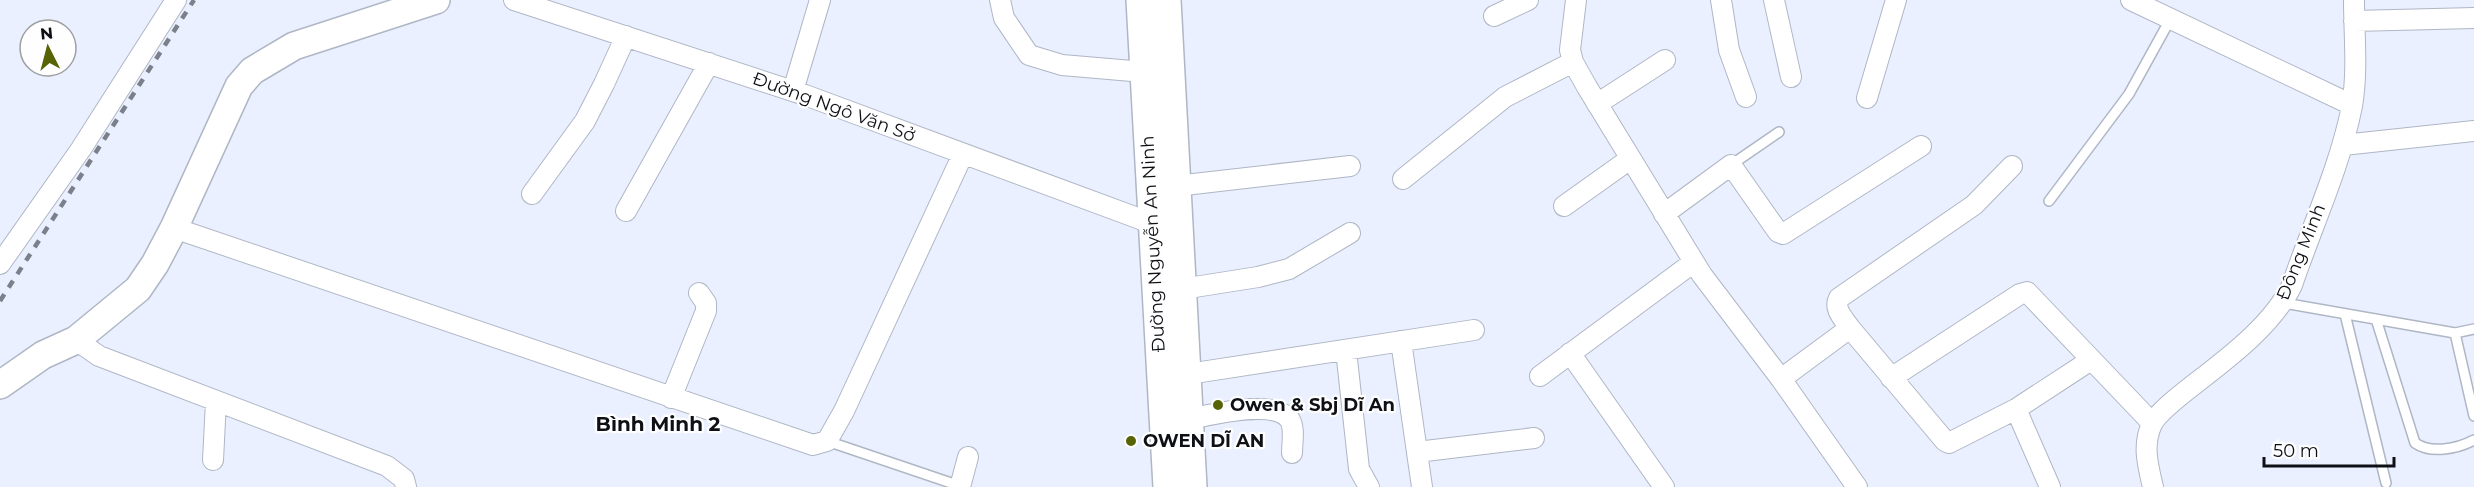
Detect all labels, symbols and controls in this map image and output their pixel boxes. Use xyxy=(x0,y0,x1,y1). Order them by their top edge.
north arrow xyxy=(18,18,78,78)
text: N xyxy=(39,23,54,44)
street label: Đường Ngô Văn Sở xyxy=(750,67,918,147)
street label: Đường Nguyễn An Ninh xyxy=(1136,135,1170,353)
street label: Đông Minh xyxy=(2272,201,2330,303)
place label: Owen & Sbj Dĩ An xyxy=(1230,394,1395,416)
marker: Owen & Sbj Dĩ An xyxy=(1211,398,1225,412)
district label: Bình Minh 2 xyxy=(596,412,721,436)
place label: OWEN DĨ AN xyxy=(1143,430,1264,452)
scale bar xyxy=(2264,430,2394,468)
marker: OWEN DĨ AN xyxy=(1124,434,1138,448)
text: 50 m xyxy=(2273,440,2319,462)

